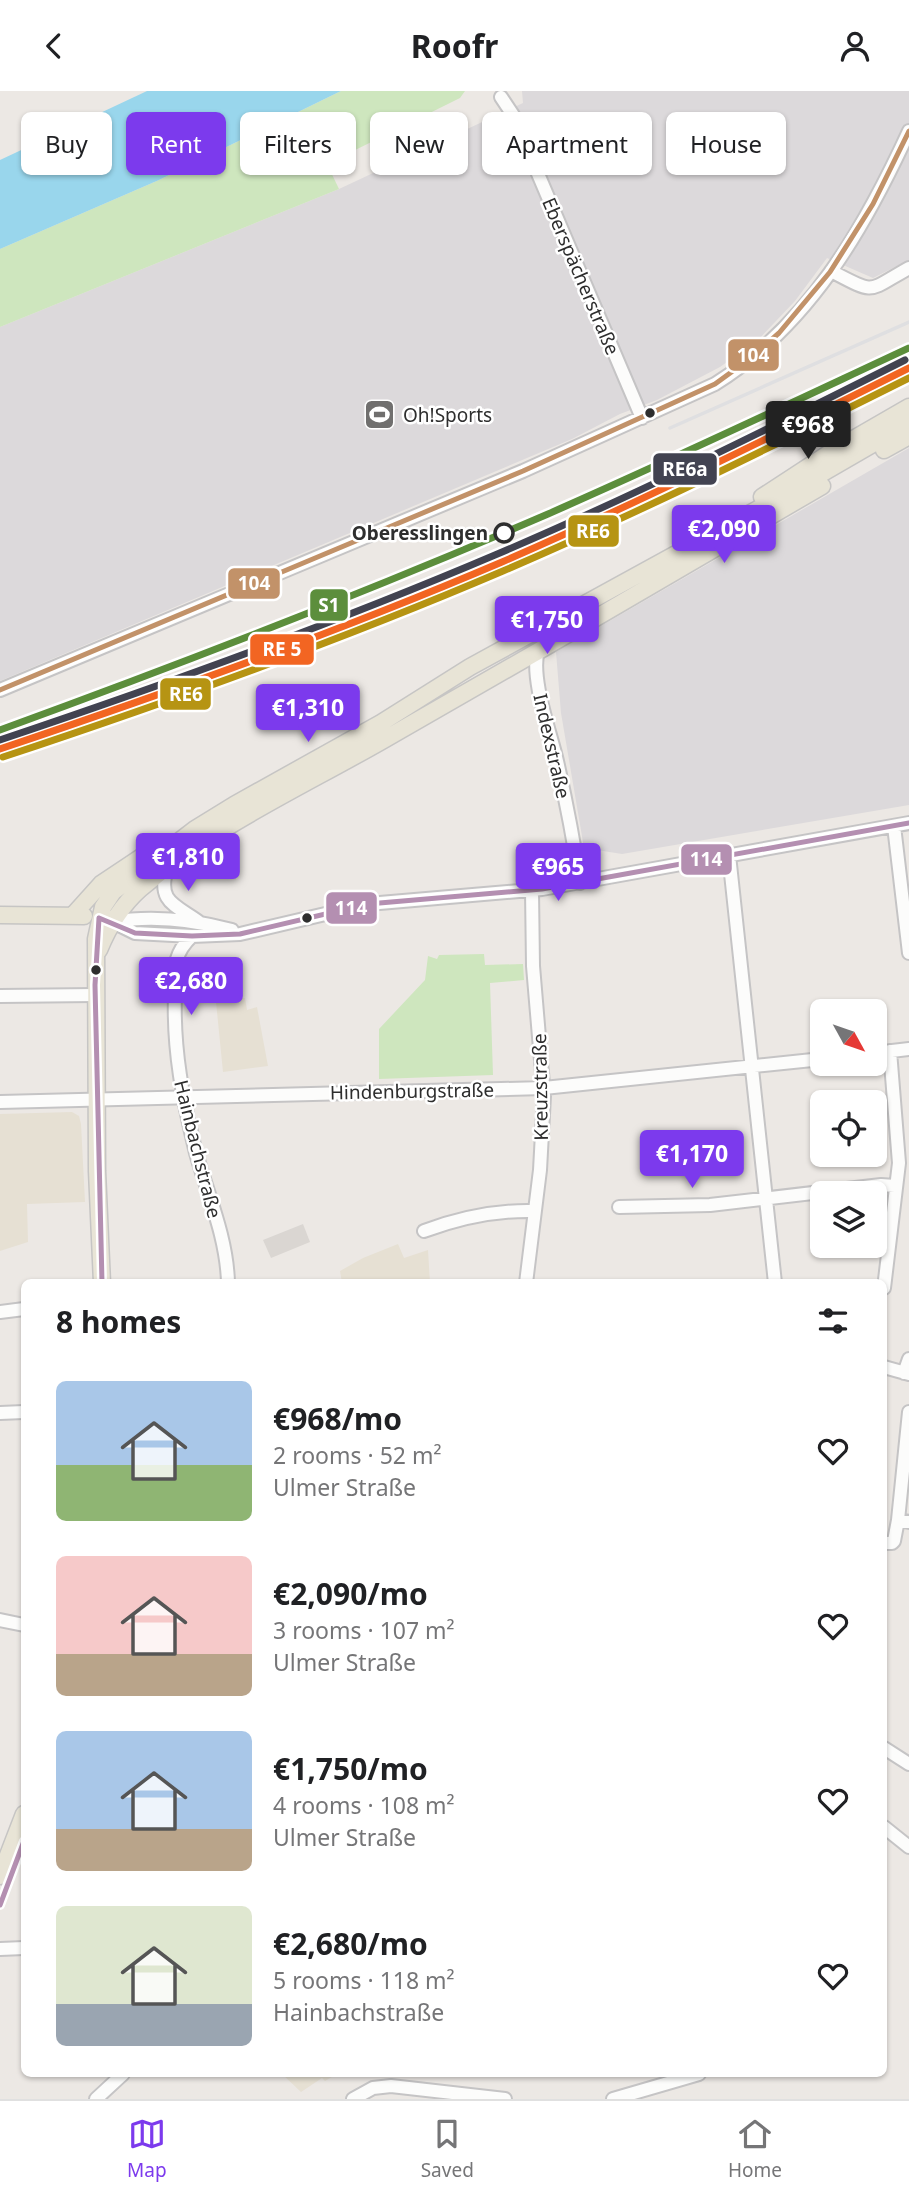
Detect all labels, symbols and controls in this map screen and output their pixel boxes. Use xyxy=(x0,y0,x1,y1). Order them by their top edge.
text: Roofr xyxy=(411,24,498,67)
icon: back xyxy=(35,27,73,65)
icon: person xyxy=(836,27,874,65)
chip: Buy xyxy=(21,112,112,175)
chip: Rent xyxy=(126,112,226,175)
chip: Filters xyxy=(240,112,356,175)
chip: New xyxy=(370,112,468,175)
chip: Apartment xyxy=(482,112,652,175)
chip: House xyxy=(666,112,786,175)
street label: Eberspächerstraße xyxy=(536,193,626,359)
line badge: 104 xyxy=(727,338,780,372)
text: 104 xyxy=(737,342,769,368)
sports icon: Oh!Sports xyxy=(363,398,397,432)
pin: €968 xyxy=(767,401,849,461)
place label: Oh!Sports xyxy=(403,402,492,428)
unlabelled marker xyxy=(643,406,657,420)
text: €968 xyxy=(782,408,834,440)
line badge: RE6a xyxy=(652,452,718,486)
text: RE6a xyxy=(662,456,708,482)
pin: €2,090 xyxy=(667,505,781,565)
text: €2,090 xyxy=(688,512,760,544)
line badge: RE6 xyxy=(567,514,620,548)
text: RE6 xyxy=(576,518,610,544)
place label: Oberesslingen xyxy=(352,520,488,546)
marker: Oberesslingen xyxy=(494,523,514,543)
line badge: 104 xyxy=(227,567,281,600)
text: 104 xyxy=(238,570,270,596)
line badge: S1 xyxy=(309,588,349,622)
text: S1 xyxy=(318,592,340,618)
pin: €1,750 xyxy=(490,596,604,656)
text: €1,750 xyxy=(511,603,583,635)
line badge: RE 5 xyxy=(249,633,315,666)
text: RE 5 xyxy=(263,636,301,662)
line badge: RE6 xyxy=(159,677,212,711)
text: RE6 xyxy=(169,681,203,707)
pin: €1,310 xyxy=(251,685,365,744)
text: €1,310 xyxy=(272,691,344,723)
street label: Indexstraße xyxy=(527,691,577,801)
pin: €1,810 xyxy=(131,833,245,893)
text: €1,810 xyxy=(152,840,224,872)
pin: €965 xyxy=(517,843,599,903)
line badge: 114 xyxy=(680,843,733,876)
text: 114 xyxy=(690,846,722,872)
text: €965 xyxy=(532,850,584,882)
line badge: 114 xyxy=(325,891,378,925)
text: 114 xyxy=(335,895,367,921)
unlabelled marker xyxy=(300,911,314,925)
pin: €2,680 xyxy=(134,957,248,1017)
unlabelled marker xyxy=(89,963,103,977)
text: €2,680 xyxy=(155,964,227,996)
north arrow xyxy=(810,999,887,1076)
map controls xyxy=(810,999,887,1258)
street label: Kreuzstraße xyxy=(526,1033,554,1141)
street label: Hainbachstraße xyxy=(168,1077,228,1221)
street label: Hindenburgstraße xyxy=(330,1077,494,1105)
button: locate xyxy=(810,1090,887,1167)
pin: €1,170 xyxy=(635,1131,749,1190)
text: €1,170 xyxy=(656,1137,728,1169)
button: layers xyxy=(810,1181,887,1258)
text: 8 homes xyxy=(56,1301,181,1342)
icon: filters xyxy=(814,1302,852,1340)
text: €968/mo xyxy=(273,1398,402,1439)
icon: home xyxy=(112,1409,196,1493)
icon: heart xyxy=(814,1432,852,1470)
text: 2 rooms · 52 m² xyxy=(273,1439,442,1471)
text: Ulmer Straße xyxy=(273,1471,416,1503)
text: €2,090/mo xyxy=(273,1573,428,1614)
icon: home xyxy=(112,1584,196,1668)
icon: heart xyxy=(814,1607,852,1645)
text: 3 rooms · 107 m² xyxy=(273,1614,455,1646)
text: Ulmer Straße xyxy=(273,1646,416,1678)
text: €1,750/mo xyxy=(273,1748,428,1789)
icon: home xyxy=(112,1759,196,1843)
icon: heart xyxy=(814,1782,852,1820)
text: 4 rooms · 108 m² xyxy=(273,1789,455,1821)
text: Ulmer Straße xyxy=(273,1821,416,1853)
text: €2,680/mo xyxy=(273,1923,428,1964)
icon: home xyxy=(112,1934,196,2018)
icon: heart xyxy=(814,1957,852,1995)
text: 5 rooms · 118 m² xyxy=(273,1964,455,1996)
text: Hainbachstraße xyxy=(273,1996,444,2028)
tab: Map xyxy=(127,2115,167,2183)
tab: Saved xyxy=(421,2115,474,2183)
tab: Home xyxy=(728,2115,782,2183)

